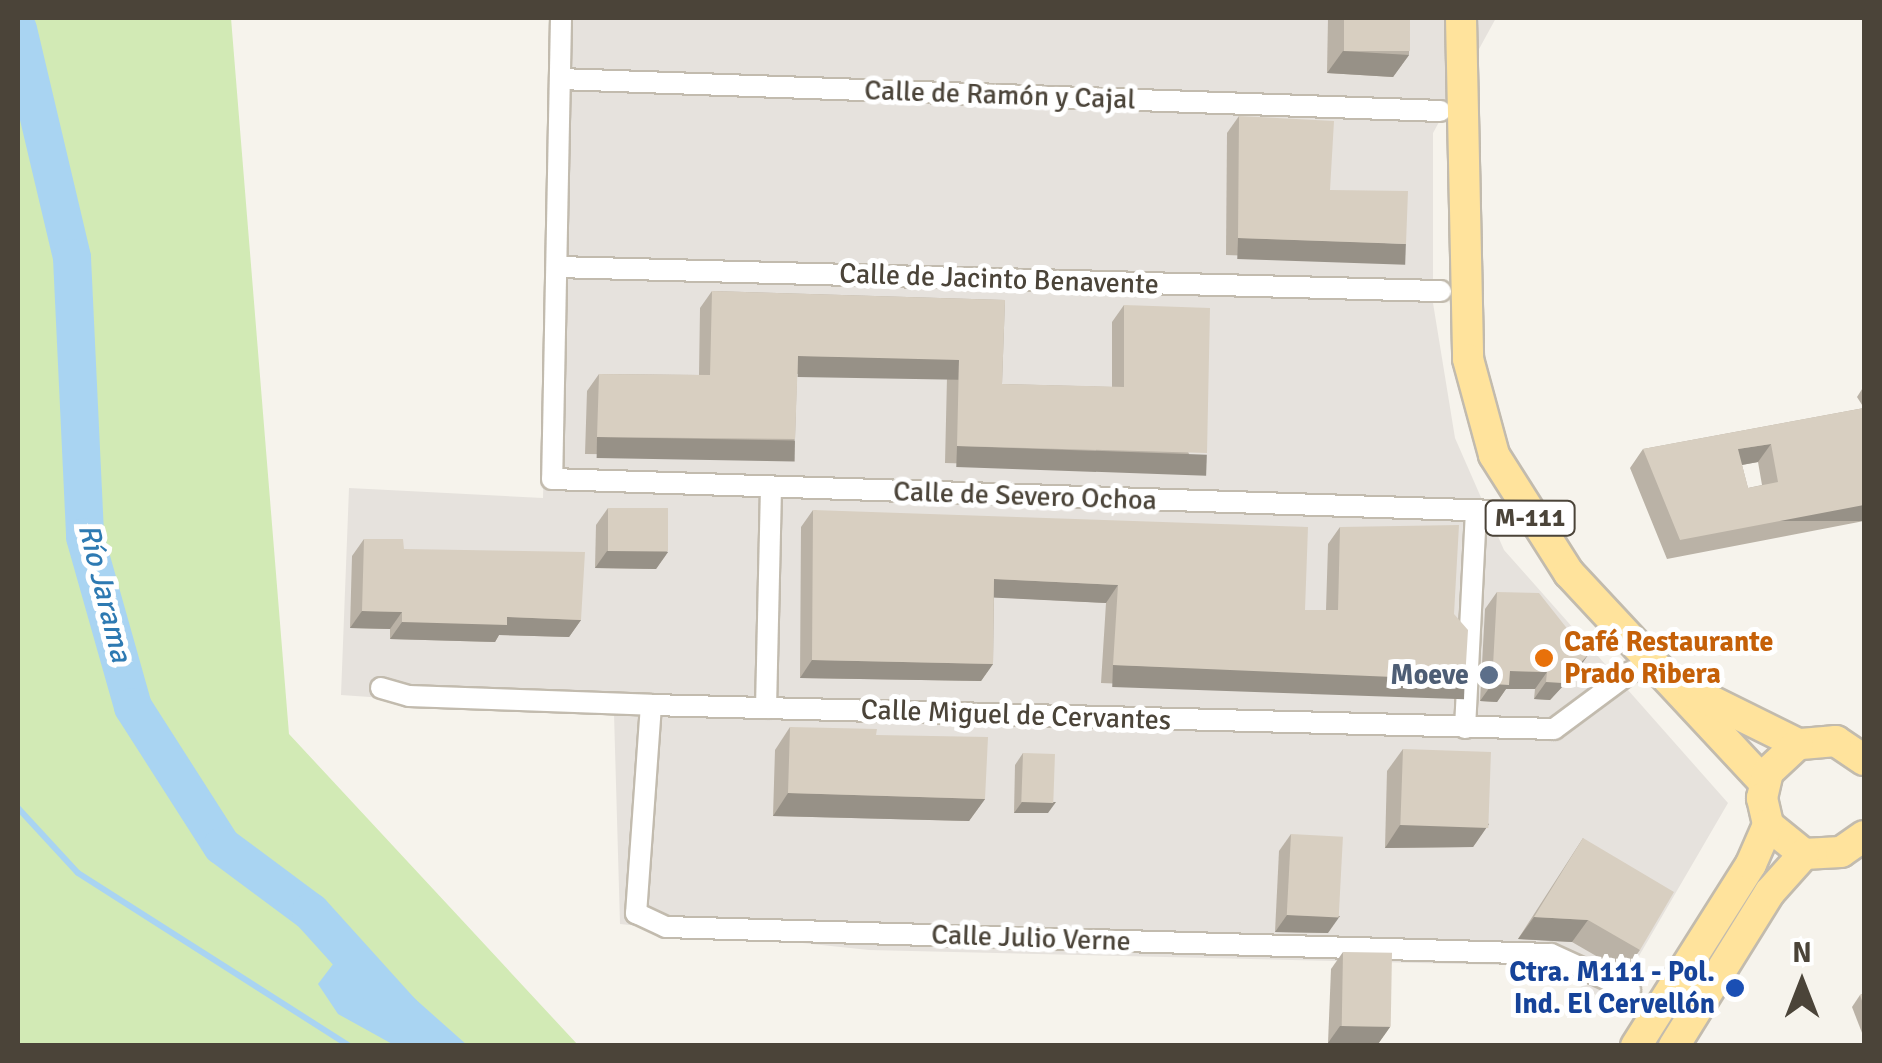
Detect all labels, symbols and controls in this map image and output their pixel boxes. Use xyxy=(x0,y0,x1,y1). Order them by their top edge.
street label: Calle de Ramón y Cajal xyxy=(864,73,1136,117)
street label: Calle de Jacinto Benavente xyxy=(839,257,1159,301)
street label: Calle de Severo Ochoa xyxy=(893,475,1157,517)
road number: M-111 xyxy=(1482,498,1578,538)
water label: Río Jarama xyxy=(69,520,139,666)
place label: Café Restaurante Prado Ribera xyxy=(1564,625,1773,691)
marker: Café Restaurante Prado Ribera xyxy=(1533,647,1555,669)
place label: Moeve xyxy=(1390,658,1469,692)
marker: Moeve xyxy=(1478,664,1500,686)
street label: Calle Miguel de Cervantes xyxy=(860,693,1172,737)
street label: Calle Julio Verne xyxy=(931,918,1131,958)
north arrow xyxy=(1752,933,1852,1033)
text: N xyxy=(1792,936,1812,970)
place label: Ctra. M111 - Pol. Ind. El Cervellón xyxy=(1509,955,1715,1021)
marker: Ctra. M111 - Pol. Ind. El Cervellón xyxy=(1724,977,1746,999)

